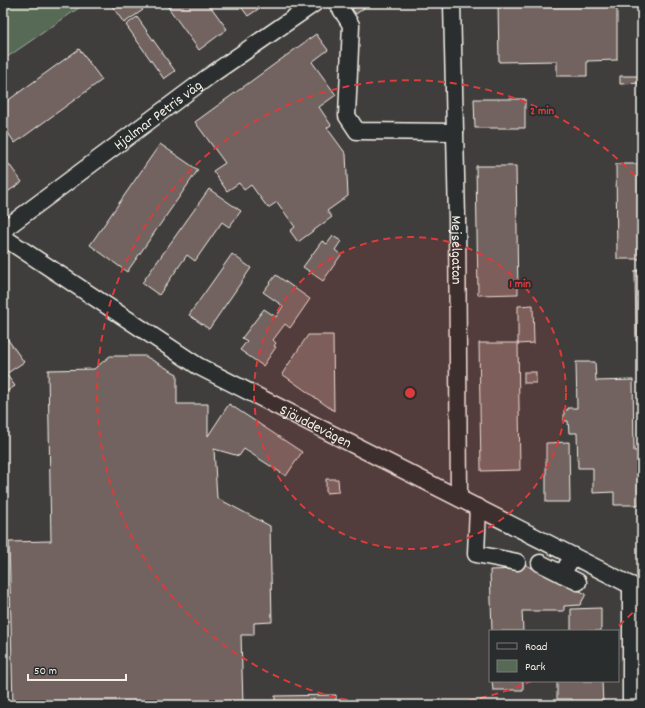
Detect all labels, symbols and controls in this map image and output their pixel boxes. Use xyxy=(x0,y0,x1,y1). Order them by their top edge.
street label: Hjalmar Petris väg xyxy=(110,76,208,157)
text: 2 min xyxy=(530,103,554,120)
street label: Mejselgatan xyxy=(444,215,466,285)
text: 1 min xyxy=(509,276,531,293)
centre of rings xyxy=(403,386,417,400)
street label: Sjöuddevägen xyxy=(275,400,355,455)
legend xyxy=(489,630,619,682)
text: Road xyxy=(525,639,547,656)
scale bar xyxy=(28,656,126,682)
text: Park xyxy=(525,659,546,676)
text: 50 m xyxy=(34,663,57,680)

